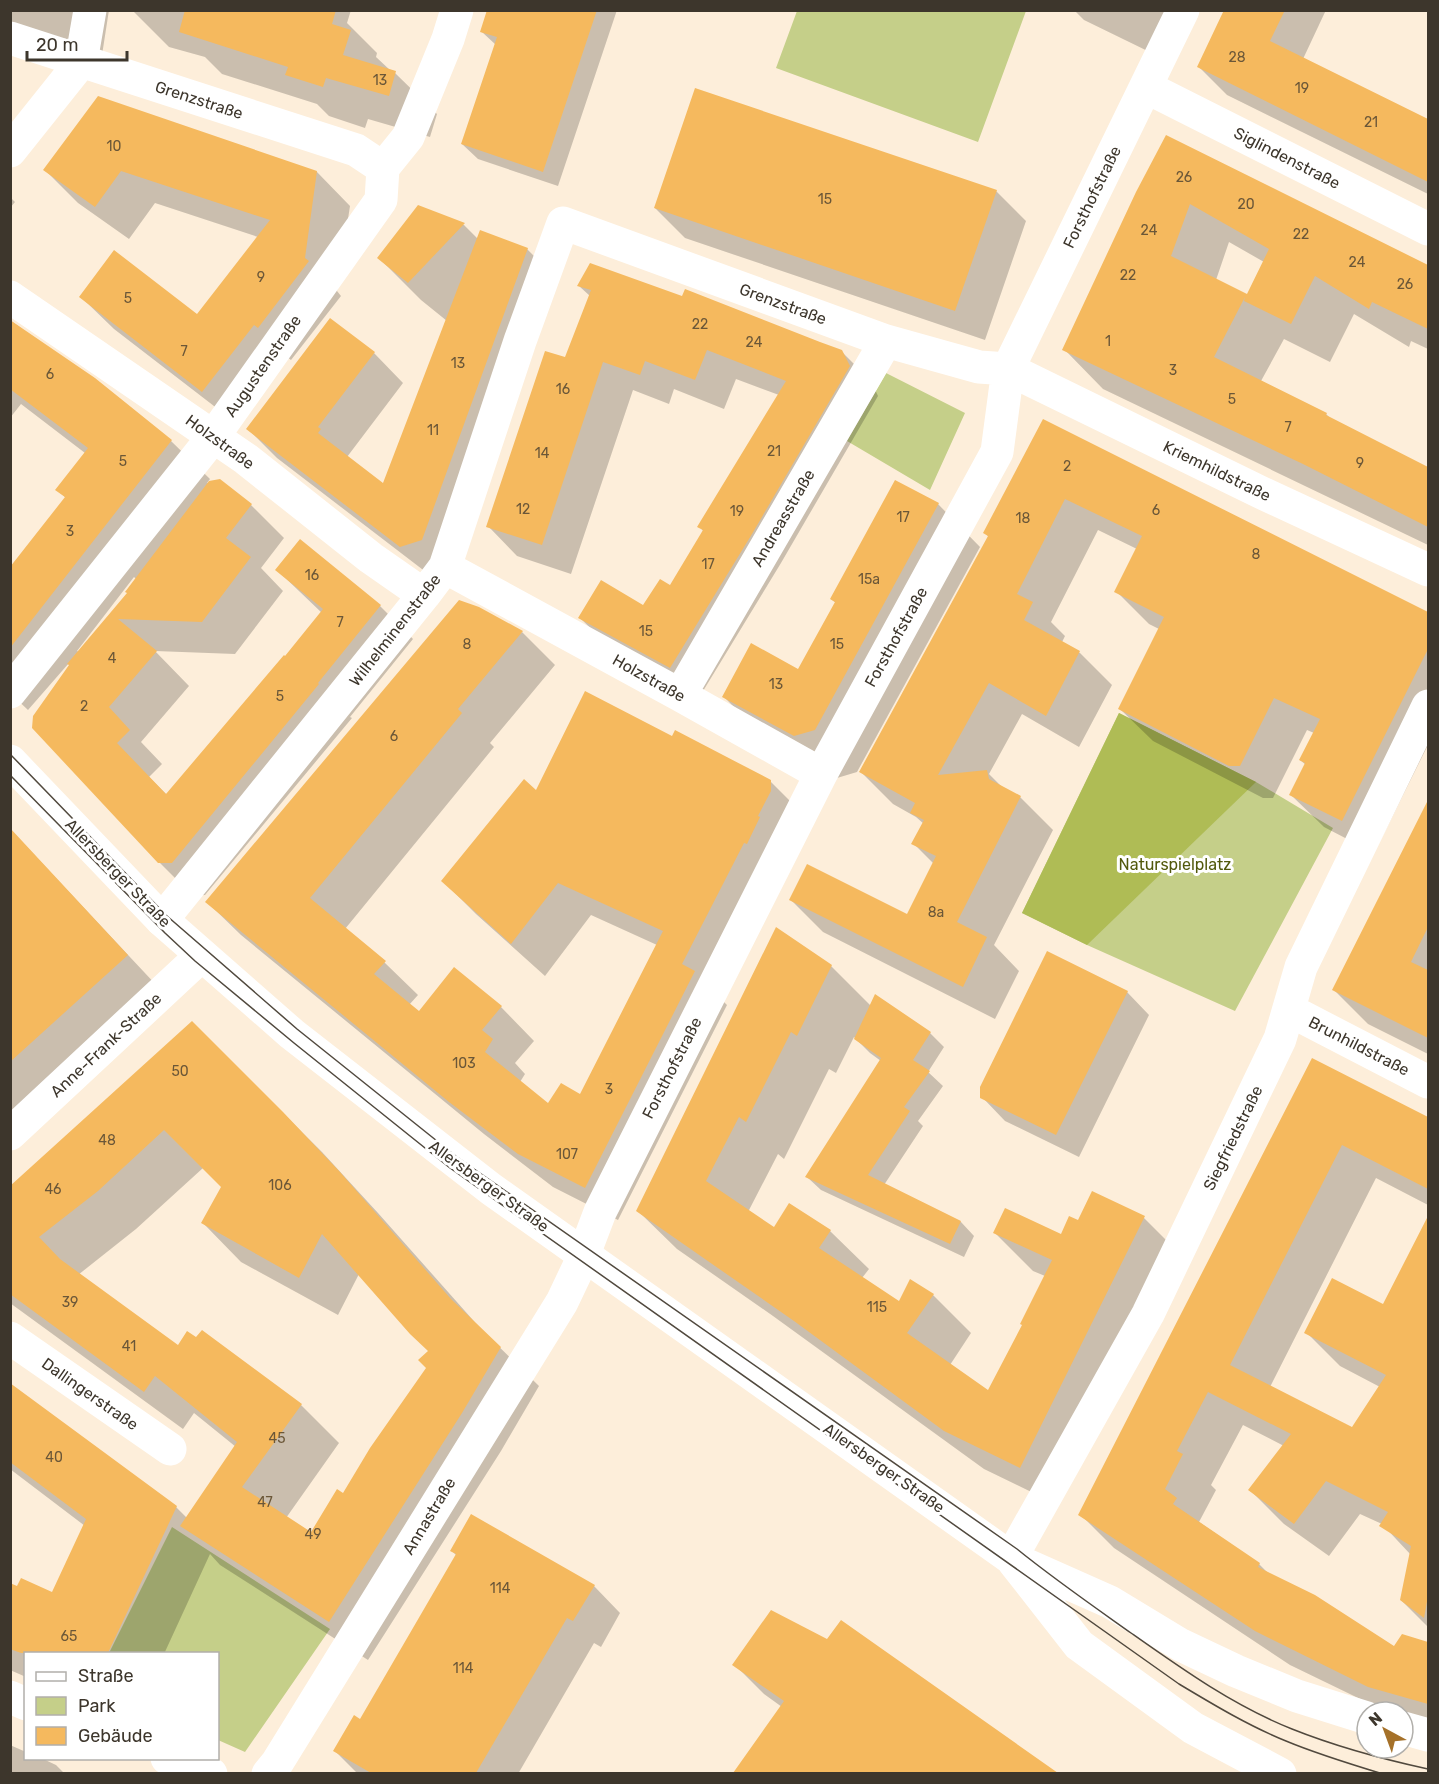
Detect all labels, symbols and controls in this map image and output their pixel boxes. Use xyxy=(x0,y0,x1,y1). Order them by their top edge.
scale bar xyxy=(27,24,128,62)
text: 20 m xyxy=(36,34,78,56)
house number: 28 xyxy=(1228,49,1246,66)
house number: 13 xyxy=(373,72,387,89)
street label: Grenzstraße xyxy=(153,77,245,123)
house number: 19 xyxy=(1295,80,1309,97)
house number: 21 xyxy=(1364,114,1378,131)
street label: Siglindenstraße xyxy=(1231,123,1343,193)
house number: 10 xyxy=(107,138,122,155)
street label: Forsthofstraße xyxy=(1059,143,1125,251)
house number: 26 xyxy=(1176,169,1192,186)
house number: 15 xyxy=(818,191,832,208)
house number: 20 xyxy=(1237,196,1255,213)
house number: 24 xyxy=(1141,222,1158,239)
house number: 22 xyxy=(1293,226,1309,243)
house number: 24 xyxy=(1349,254,1366,271)
house number: 22 xyxy=(1120,267,1136,284)
house number: 9 xyxy=(257,269,265,286)
house number: 26 xyxy=(1397,276,1413,293)
street label: Grenzstraße xyxy=(737,279,829,329)
house number: 5 xyxy=(124,290,132,307)
street label: Augustenstraße xyxy=(221,311,305,421)
house number: 22 xyxy=(692,316,708,333)
house number: 1 xyxy=(1105,333,1111,350)
house number: 24 xyxy=(746,334,763,351)
house number: 7 xyxy=(180,343,188,360)
house number: 13 xyxy=(451,355,465,372)
house number: 3 xyxy=(1169,362,1177,379)
house number: 6 xyxy=(46,366,54,383)
house number: 16 xyxy=(556,381,570,398)
house number: 5 xyxy=(1228,391,1236,408)
street label: Holzstraße xyxy=(182,411,258,473)
house number: 7 xyxy=(1284,419,1292,436)
house number: 11 xyxy=(427,422,439,439)
street label: Kriemhildstraße xyxy=(1160,437,1274,505)
house number: 21 xyxy=(767,443,781,460)
house number: 14 xyxy=(535,445,550,462)
house number: 5 xyxy=(119,453,127,470)
house number: 9 xyxy=(1356,455,1364,472)
house number: 2 xyxy=(1063,458,1071,475)
street label: Andreasstraße xyxy=(747,466,819,570)
house number: 12 xyxy=(516,501,530,518)
house number: 6 xyxy=(1152,502,1160,519)
house number: 19 xyxy=(730,503,744,520)
house number: 17 xyxy=(896,509,910,526)
house number: 18 xyxy=(1016,510,1031,527)
house number: 3 xyxy=(66,523,74,540)
house number: 8 xyxy=(1252,546,1261,563)
house number: 17 xyxy=(701,556,715,573)
house number: 16 xyxy=(305,567,319,584)
street label: Wilhelminenstraße xyxy=(345,570,445,690)
house number: 15a xyxy=(858,571,880,588)
street label: Forsthofstraße xyxy=(861,584,931,690)
house number: 7 xyxy=(336,614,344,631)
house number: 15 xyxy=(639,623,653,640)
house number: 8 xyxy=(463,636,472,653)
house number: 15 xyxy=(830,636,844,653)
house number: 4 xyxy=(108,650,117,667)
street label: Holzstraße xyxy=(609,650,689,706)
house number: 13 xyxy=(769,676,783,693)
house number: 5 xyxy=(276,688,284,705)
house number: 2 xyxy=(80,698,88,715)
house number: 6 xyxy=(390,728,398,745)
street label: Allersberger Straße xyxy=(61,815,175,931)
park label: Naturspielplatz xyxy=(1119,855,1231,874)
house number: 8a xyxy=(928,904,944,921)
street label: Anne-Frank-Straße xyxy=(47,989,165,1101)
street label: Brunhildstraße xyxy=(1305,1012,1413,1080)
street label: Forsthofstraße xyxy=(638,1014,706,1122)
house number: 103 xyxy=(452,1055,476,1072)
house number: 50 xyxy=(171,1063,189,1080)
house number: 3 xyxy=(605,1081,613,1098)
street label: Siegfriedstraße xyxy=(1199,1082,1267,1194)
house number: 48 xyxy=(98,1132,116,1149)
street label: Allersberger Straße xyxy=(425,1136,553,1236)
house number: 107 xyxy=(556,1146,578,1163)
house number: 106 xyxy=(268,1177,292,1194)
house number: 46 xyxy=(44,1181,62,1198)
house number: 39 xyxy=(62,1294,78,1311)
house number: 115 xyxy=(867,1299,887,1316)
house number: 41 xyxy=(122,1338,136,1355)
street label: Dallingerstraße xyxy=(38,1354,142,1434)
street label: Allersberger Straße xyxy=(820,1419,948,1517)
house number: 45 xyxy=(268,1430,286,1447)
house number: 40 xyxy=(45,1449,63,1466)
street label: Annastraße xyxy=(399,1474,459,1558)
house number: 47 xyxy=(257,1494,273,1511)
house number: 49 xyxy=(305,1526,321,1543)
house number: 114 xyxy=(490,1580,511,1597)
house number: 65 xyxy=(61,1628,77,1645)
legend xyxy=(24,1652,219,1760)
house number: 114 xyxy=(453,1660,474,1677)
text: Straße xyxy=(78,1665,134,1687)
text: Park xyxy=(78,1695,116,1717)
north arrow xyxy=(1355,1700,1415,1760)
text: N xyxy=(1365,1708,1386,1730)
text: Gebäude xyxy=(78,1725,153,1747)

